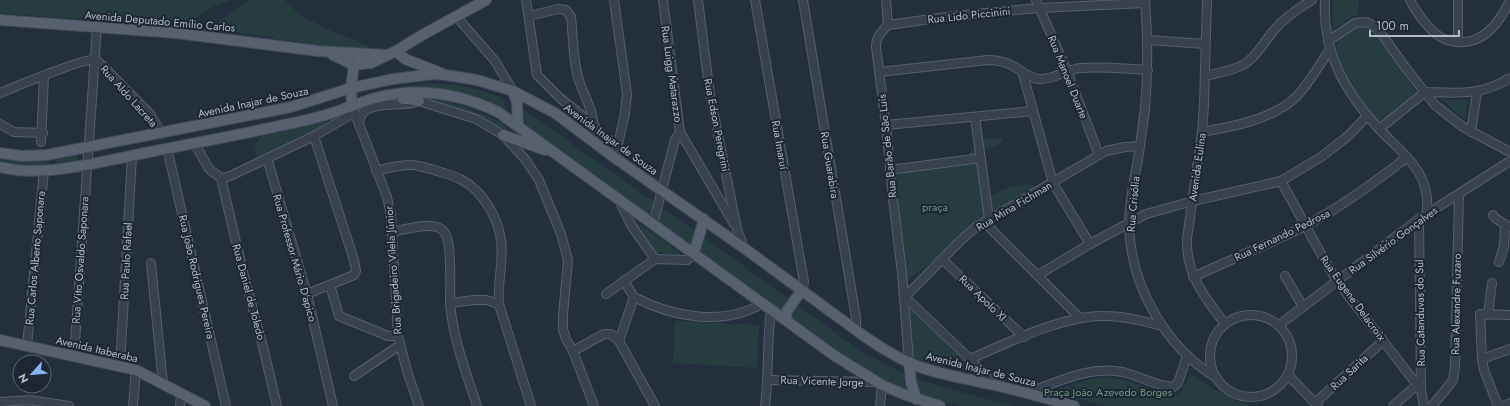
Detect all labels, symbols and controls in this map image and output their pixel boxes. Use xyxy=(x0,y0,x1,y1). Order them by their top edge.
street label: Rua Lido Piccinini xyxy=(927,3,1011,27)
street label: Avenida Deputado Emílio Carlos xyxy=(84,6,236,36)
scale bar xyxy=(1370,12,1459,38)
text: 100 m xyxy=(1376,17,1409,35)
street label: Rua Luigg Matarazzo xyxy=(657,25,687,123)
street label: Rua Manoel Duarte xyxy=(1044,33,1092,121)
street label: Rua Aldo Lacreta xyxy=(97,61,161,131)
street label: Rua Edson Peregrini xyxy=(700,77,734,173)
street label: Avenida Inajar de Souza xyxy=(196,82,310,122)
street label: Rua Barão de São Luís xyxy=(874,93,900,199)
street label: Avenida Inajar de Souza xyxy=(561,99,661,179)
street label: Rua Imaruí xyxy=(768,119,792,172)
street label: Rua Guarabira xyxy=(817,130,843,200)
street label: Avenida Eulina xyxy=(1184,132,1210,202)
street label: Rua Crisólia xyxy=(1123,175,1143,233)
street label: Rua Mina Fichman xyxy=(973,177,1055,235)
street label: Rua Carlos Alberto Saponara xyxy=(21,190,49,326)
street label: Rua Professor Mário D'apico xyxy=(269,192,321,324)
street label: Rua Vito Osvaldo Saponara xyxy=(68,196,92,324)
park label: praça xyxy=(922,199,948,215)
street label: Rua Silvério Gonçalves xyxy=(1345,202,1441,278)
street label: Rua Brigadeiro Vilela Júnior xyxy=(381,205,405,335)
street label: Rua Fernando Pedrosa xyxy=(1232,205,1332,265)
street label: Rua João Rodrigues Pereira xyxy=(175,213,219,341)
street label: Rua Paulo Rafael xyxy=(116,222,136,300)
street label: Rua Daniel de Toledo xyxy=(228,242,270,342)
street label: Rua Eugene Delacroix xyxy=(1316,252,1390,344)
street label: Rua Alexandre Fuzaro xyxy=(1447,253,1465,355)
street label: Rua Catanduvas do Sul xyxy=(1411,259,1429,367)
street label: Rua Apolo XI xyxy=(956,271,1010,325)
street label: Avenida Itaberaba xyxy=(54,332,140,366)
street label: Avenida Inajar de Souza xyxy=(924,348,1038,390)
street label: Rua Sarita xyxy=(1327,350,1371,394)
north arrow xyxy=(12,354,52,394)
text: N xyxy=(14,371,32,386)
street label: Rua Vicente Jorge xyxy=(780,372,864,390)
park label: Praça João Azevedo Borges xyxy=(1044,384,1173,400)

